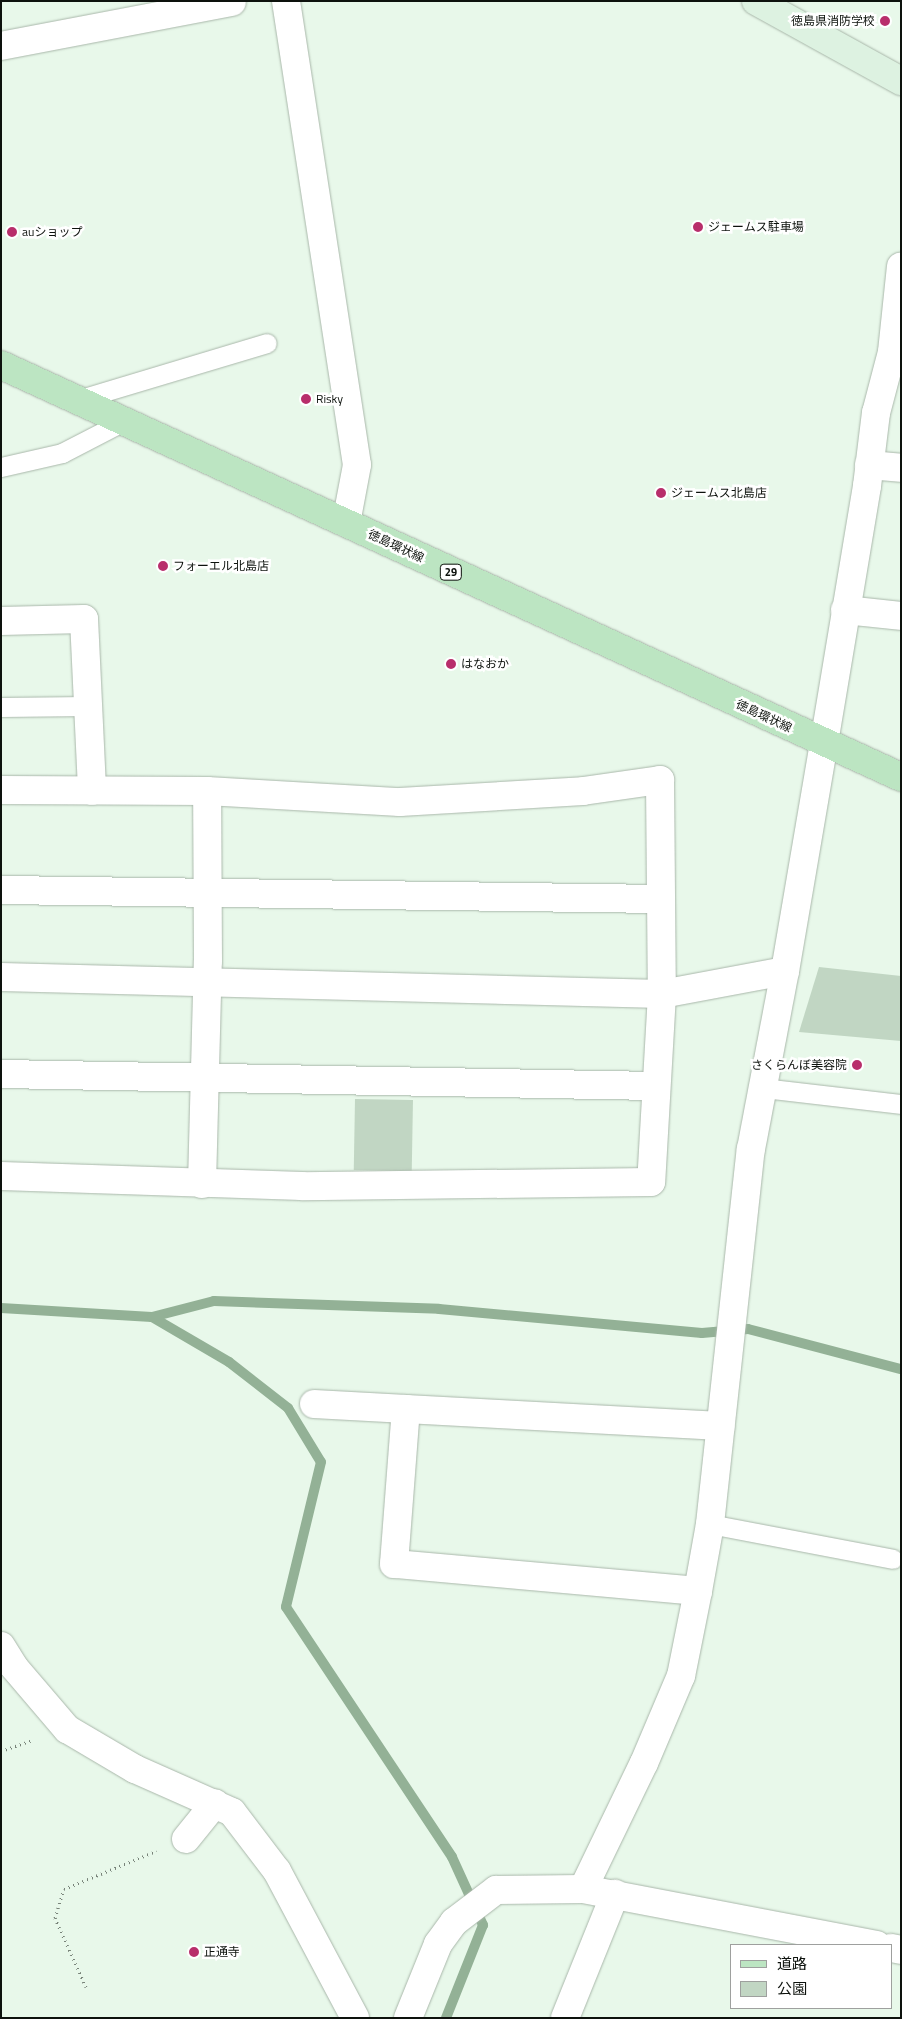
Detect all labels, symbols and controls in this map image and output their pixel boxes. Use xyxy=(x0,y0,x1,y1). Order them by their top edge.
place label: 徳島県消防学校 xyxy=(791,14,875,28)
marker: 徳島県消防学校 xyxy=(879,15,891,27)
place label: ジェームス駐車場 xyxy=(708,220,804,234)
marker: ジェームス駐車場 xyxy=(692,221,704,233)
place label: auショップ xyxy=(22,225,82,239)
marker: auショップ xyxy=(6,226,18,238)
place label: Risky xyxy=(316,392,343,406)
marker: Risky xyxy=(300,393,312,405)
place label: ジェームス北島店 xyxy=(671,486,767,500)
marker: ジェームス北島店 xyxy=(655,487,667,499)
street label: 徳島環状線 xyxy=(366,527,426,565)
place label: フォーエル北島店 xyxy=(173,559,269,573)
marker: フォーエル北島店 xyxy=(157,560,169,572)
road number: 29 xyxy=(440,564,462,580)
place label: はなおか xyxy=(461,657,509,671)
marker: はなおか xyxy=(445,658,457,670)
street label: 徳島環状線 xyxy=(734,697,794,735)
place label: さくらんぼ美容院 xyxy=(751,1058,847,1072)
marker: さくらんぼ美容院 xyxy=(851,1059,863,1071)
legend xyxy=(730,1944,892,2009)
place label: 正通寺 xyxy=(204,1945,240,1959)
marker: 正通寺 xyxy=(188,1946,200,1958)
text: 道路 xyxy=(777,1952,807,1975)
text: 公園 xyxy=(777,1977,807,2000)

